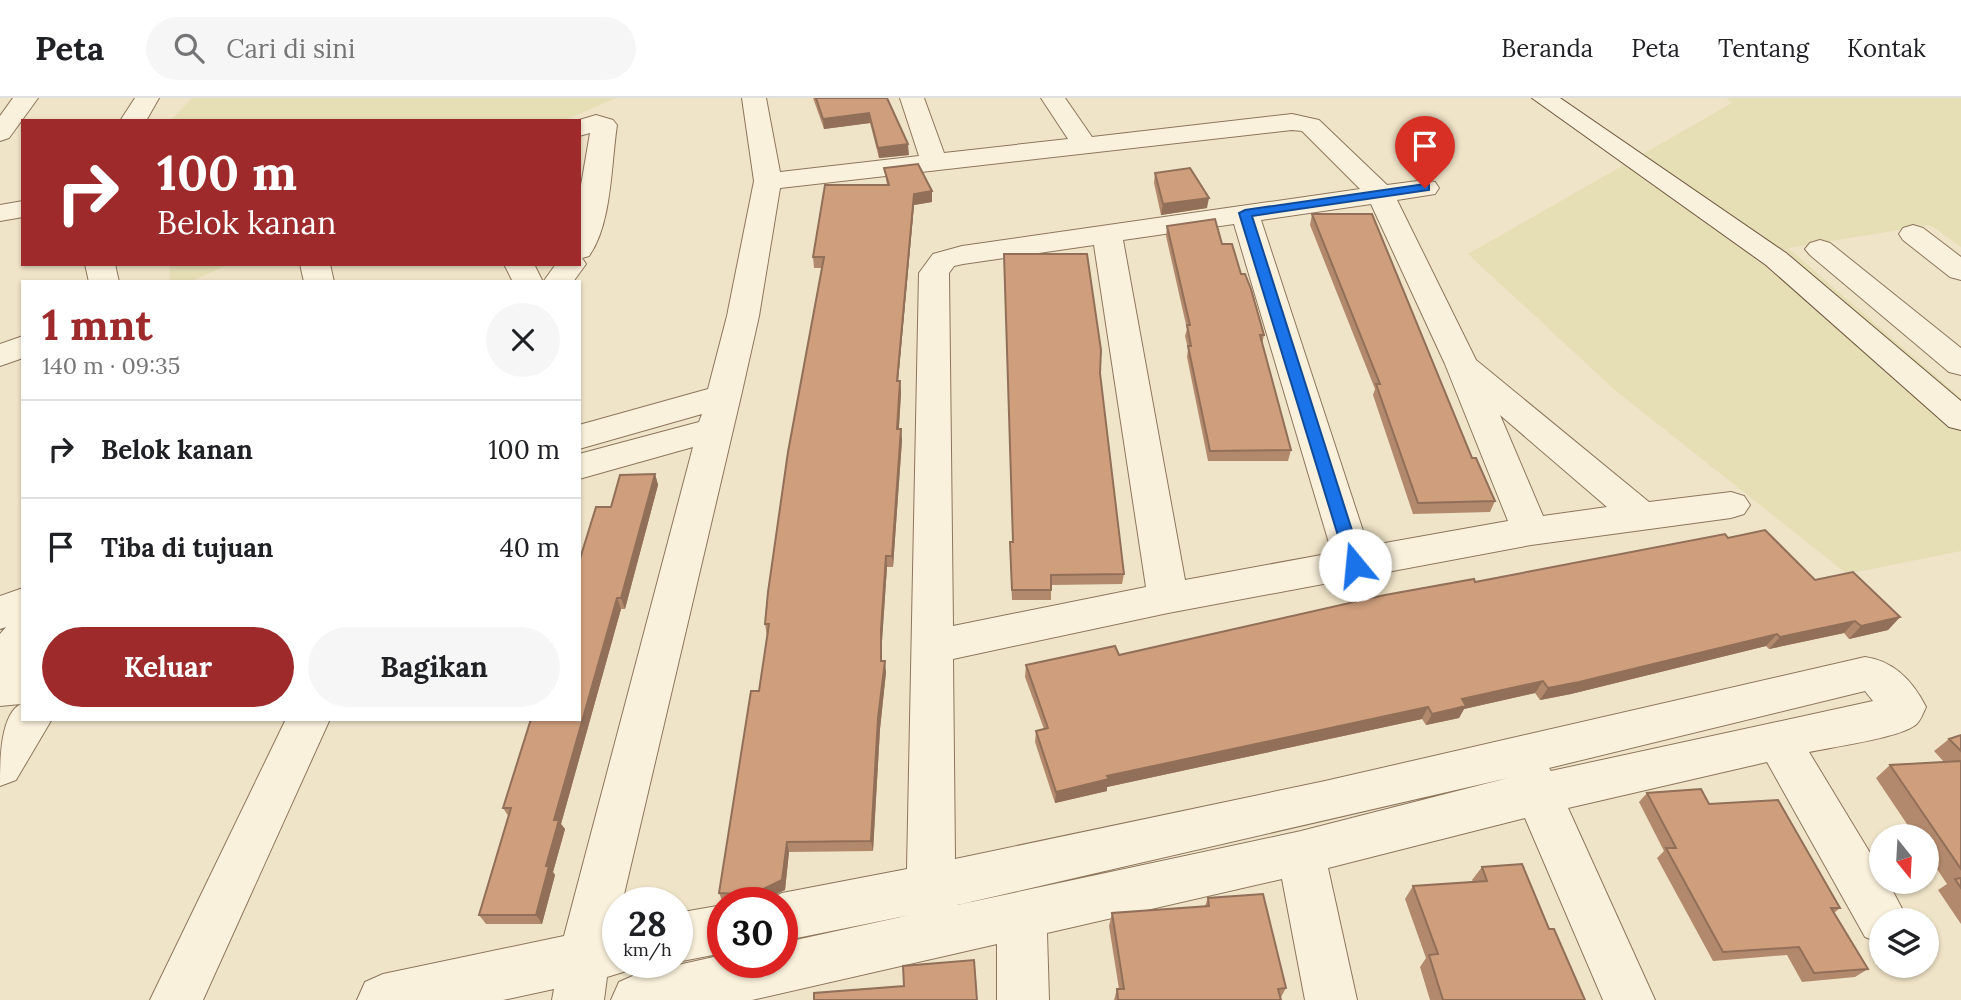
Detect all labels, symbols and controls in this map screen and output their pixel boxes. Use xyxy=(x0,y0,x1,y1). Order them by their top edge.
search box xyxy=(146,17,636,80)
text: Peta xyxy=(35,27,104,69)
icon: search xyxy=(170,29,208,67)
text: Cari di sini xyxy=(226,32,355,65)
text: Beranda xyxy=(1501,33,1593,64)
text: Peta xyxy=(1631,33,1680,64)
text: Tentang xyxy=(1718,33,1809,64)
text: Kontak xyxy=(1847,33,1926,64)
pin xyxy=(1395,116,1455,188)
icon: arrive xyxy=(1406,127,1444,165)
text: 100 m xyxy=(157,141,297,203)
icon: right xyxy=(42,147,133,238)
text: Belok kanan xyxy=(157,202,336,243)
text: 1 mnt xyxy=(42,298,153,352)
button: close xyxy=(486,303,560,377)
text: 140 m · 09:35 xyxy=(42,351,180,380)
icon: right xyxy=(42,430,80,468)
text: Belok kanan xyxy=(101,433,253,466)
text: 100 m xyxy=(488,433,560,466)
icon: arrive xyxy=(42,528,80,566)
position arrow xyxy=(1318,528,1392,602)
text: Tiba di tujuan xyxy=(101,531,273,564)
text: 40 m xyxy=(500,531,560,564)
button: Keluar xyxy=(42,627,294,707)
button: Bagikan xyxy=(308,627,560,707)
north arrow xyxy=(1869,824,1939,894)
map controls xyxy=(1869,824,1939,978)
speed limit sign: 30 xyxy=(707,887,798,978)
text: 28 xyxy=(628,901,667,946)
button: layers xyxy=(1869,908,1939,978)
text: km/h xyxy=(623,938,672,961)

